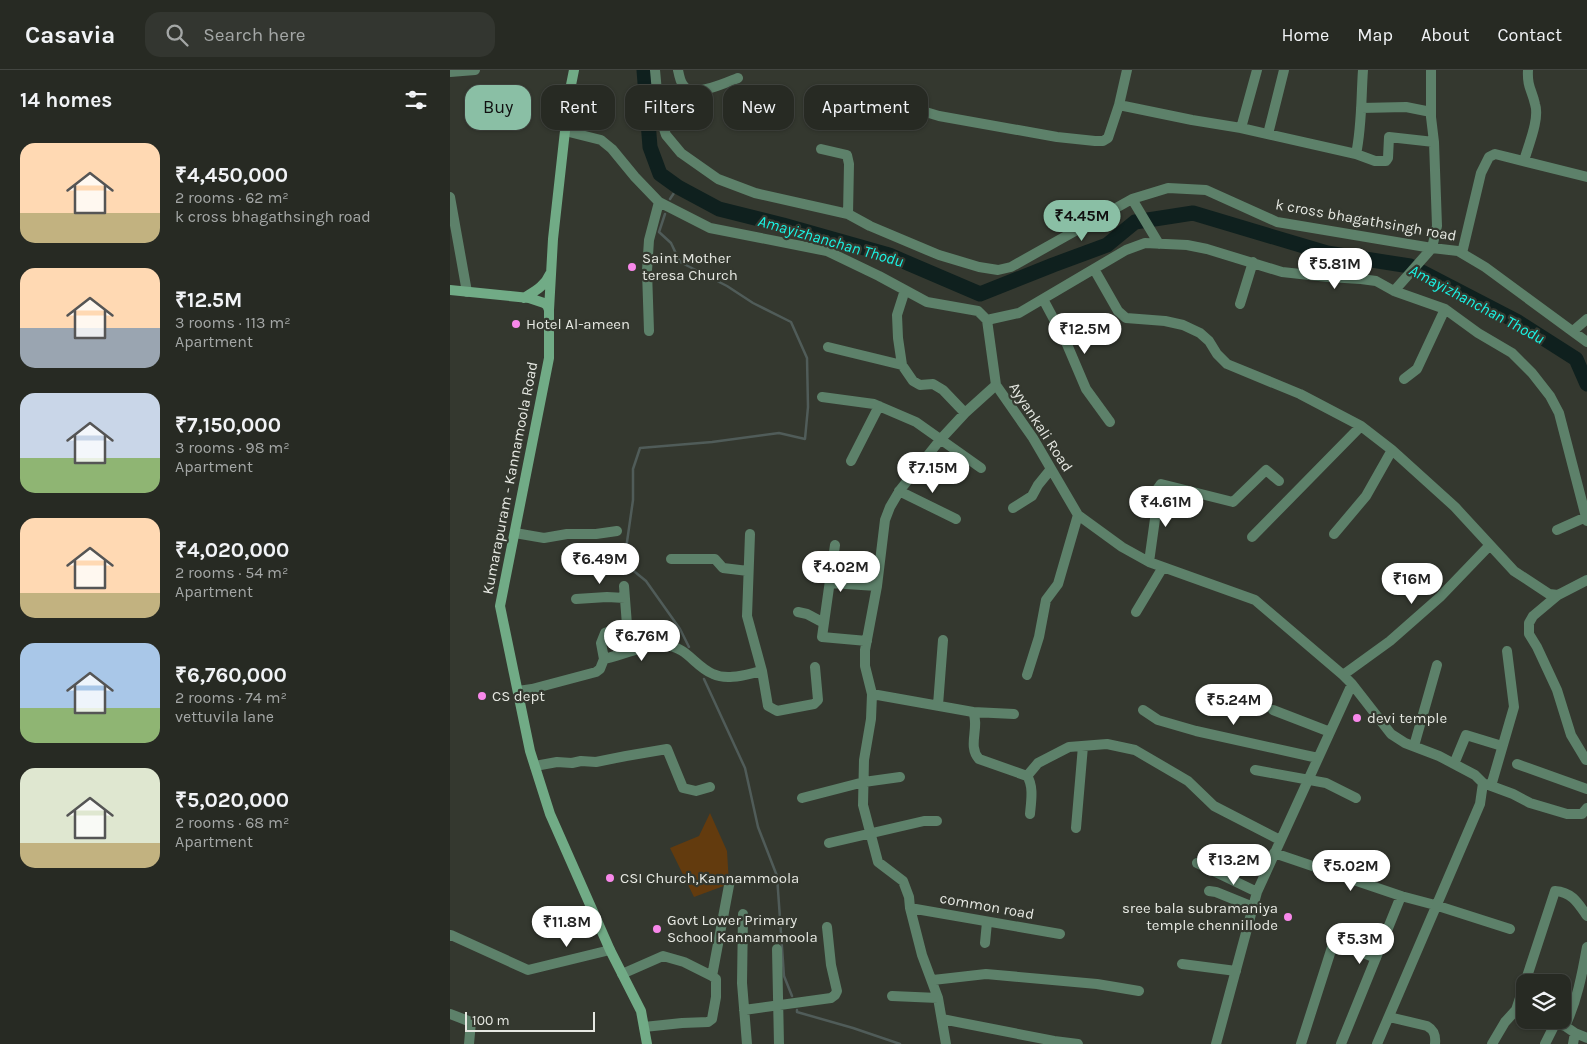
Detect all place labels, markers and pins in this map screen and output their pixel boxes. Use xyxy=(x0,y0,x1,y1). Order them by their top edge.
pin: ₹4.45M xyxy=(1041,200,1123,242)
pin: ₹5.81M xyxy=(1294,248,1376,290)
place label: Saint Mother teresa Church xyxy=(642,249,738,284)
marker: Saint Mother teresa Church xyxy=(626,261,638,273)
pin: ₹12.5M xyxy=(1044,312,1126,355)
place label: Hotel Al-ameen xyxy=(526,315,630,333)
marker: Hotel Al-ameen xyxy=(510,318,522,330)
pin: ₹7.15M xyxy=(892,452,974,494)
pin: ₹4.61M xyxy=(1125,486,1207,528)
pin: ₹6.49M xyxy=(559,542,641,585)
pin: ₹4.02M xyxy=(800,550,882,593)
pin: ₹16M xyxy=(1382,562,1442,605)
pin: ₹6.76M xyxy=(601,620,683,662)
pin: ₹5.24M xyxy=(1193,684,1275,726)
place label: CS dept xyxy=(492,687,545,705)
marker: CS dept xyxy=(476,690,488,702)
place label: devi temple xyxy=(1367,709,1447,727)
marker: devi temple xyxy=(1351,712,1363,724)
pin: ₹13.2M xyxy=(1193,844,1275,886)
pin: ₹5.02M xyxy=(1310,850,1392,892)
place label: CSI Church,Kannammoola xyxy=(620,869,799,887)
marker: CSI Church,Kannammoola xyxy=(604,872,616,884)
place label: sree bala subramaniya temple chennillode xyxy=(1122,899,1278,934)
pin: ₹11.8M xyxy=(526,906,608,948)
place label: Govt Lower Primary School Kannammoola xyxy=(667,911,818,946)
marker: sree bala subramaniya temple chennillode xyxy=(1282,911,1294,923)
pin: ₹5.3M xyxy=(1325,922,1395,965)
marker: Govt Lower Primary School Kannammoola xyxy=(651,923,663,935)

